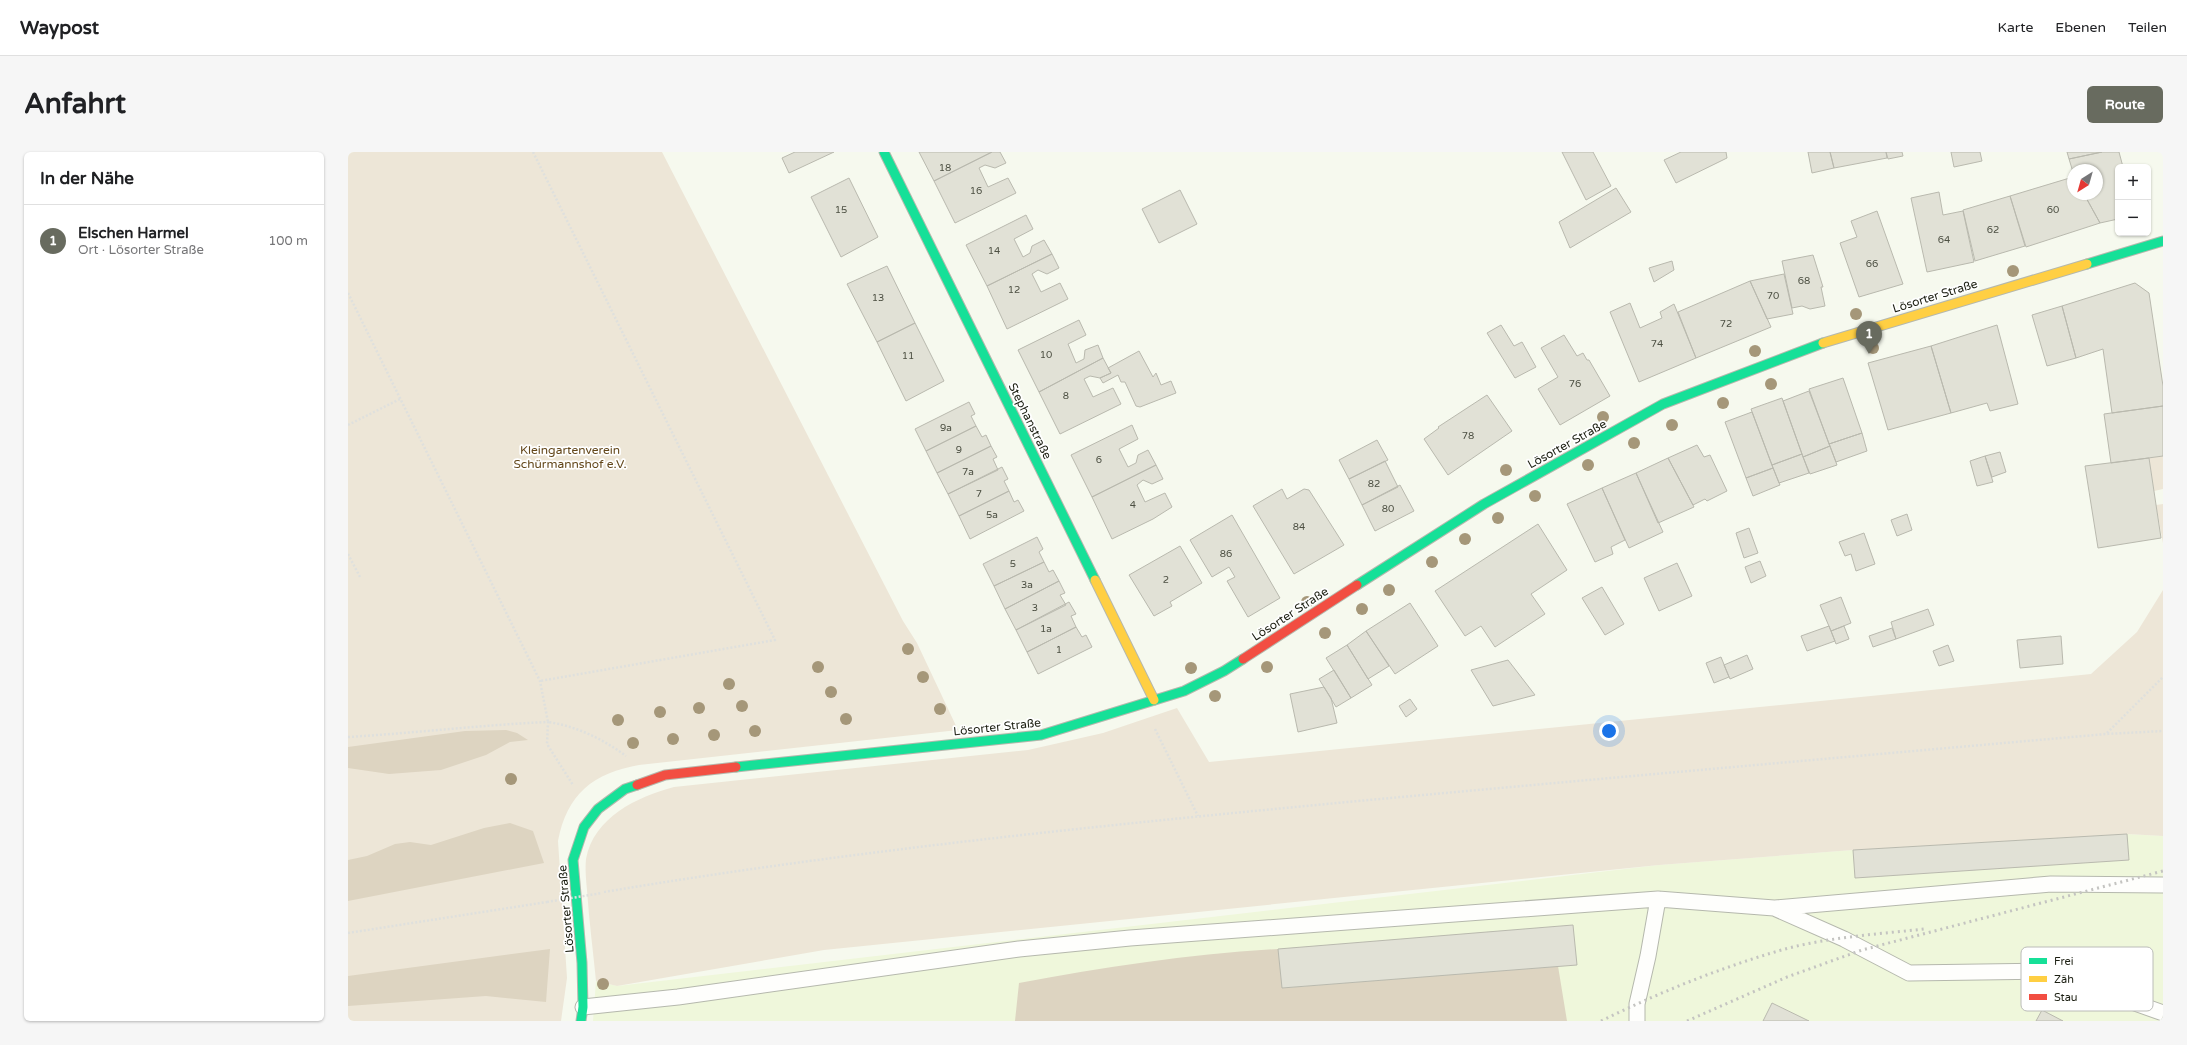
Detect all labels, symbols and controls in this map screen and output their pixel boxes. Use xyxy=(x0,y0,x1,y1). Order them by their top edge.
text: Waypost xyxy=(20,17,99,39)
text: Karte xyxy=(1998,19,2033,36)
text: Ebenen xyxy=(2055,19,2106,36)
text: Teilen xyxy=(2128,19,2167,36)
button: Route xyxy=(2087,86,2163,123)
text: Anfahrt xyxy=(24,87,126,121)
house number: 18 xyxy=(939,162,951,174)
north arrow xyxy=(2067,164,2103,200)
map controls xyxy=(2115,164,2151,236)
button: + xyxy=(2115,164,2151,200)
text: In der Nähe xyxy=(40,168,134,189)
house number: 16 xyxy=(970,185,982,197)
button: − xyxy=(2115,200,2151,236)
house number: 15 xyxy=(835,204,847,216)
house number: 60 xyxy=(2047,204,2059,216)
text: Elschen Harmel xyxy=(78,224,189,242)
house number: 62 xyxy=(1987,224,1999,236)
text: 1 xyxy=(49,233,57,249)
text: 100 m xyxy=(268,233,308,249)
house number: 64 xyxy=(1938,234,1950,246)
text: Ort · Lösorter Straße xyxy=(78,242,204,258)
house number: 14 xyxy=(988,245,1000,257)
house number: 66 xyxy=(1866,258,1878,270)
house number: 68 xyxy=(1798,275,1810,287)
street label: Lösorter Straße xyxy=(1891,276,1979,316)
house number: 12 xyxy=(1008,284,1020,296)
house number: 70 xyxy=(1767,290,1779,302)
house number: 13 xyxy=(872,292,884,304)
house number: 72 xyxy=(1720,318,1732,330)
pin: 1 xyxy=(1856,321,1882,354)
house number: 74 xyxy=(1651,338,1663,350)
house number: 10 xyxy=(1040,349,1052,361)
house number: 11 xyxy=(902,350,914,362)
house number: 76 xyxy=(1569,378,1581,390)
street label: Stephanstraße xyxy=(1005,381,1055,462)
house number: 8 xyxy=(1063,390,1069,402)
street label: Lösorter Straße xyxy=(1525,416,1609,471)
house number: 9a xyxy=(940,422,952,434)
house number: 78 xyxy=(1462,430,1474,442)
park label: Kleingartenverein Schürmannshof e.V. xyxy=(513,443,627,471)
house number: 9 xyxy=(956,444,962,456)
house number: 6 xyxy=(1096,454,1102,466)
house number: 7a xyxy=(962,466,974,478)
house number: 82 xyxy=(1368,478,1380,490)
house number: 7 xyxy=(976,488,982,500)
house number: 4 xyxy=(1130,499,1136,511)
house number: 80 xyxy=(1382,503,1394,515)
house number: 5a xyxy=(986,509,998,521)
house number: 84 xyxy=(1293,521,1305,533)
house number: 86 xyxy=(1220,548,1232,560)
house number: 5 xyxy=(1010,558,1016,570)
house number: 2 xyxy=(1163,574,1169,586)
house number: 3a xyxy=(1021,579,1033,591)
street label: Lösorter Straße xyxy=(1249,584,1331,644)
house number: 3 xyxy=(1032,602,1038,614)
house number: 1a xyxy=(1040,623,1052,635)
house number: 1 xyxy=(1056,644,1062,656)
street label: Lösorter Straße xyxy=(953,715,1042,739)
your location xyxy=(1599,721,1619,741)
street label: Lösorter Straße xyxy=(555,864,577,953)
legend xyxy=(2021,947,2153,1011)
text: Frei xyxy=(2054,955,2073,968)
text: Zäh xyxy=(2054,973,2074,986)
text: Stau xyxy=(2054,991,2078,1004)

